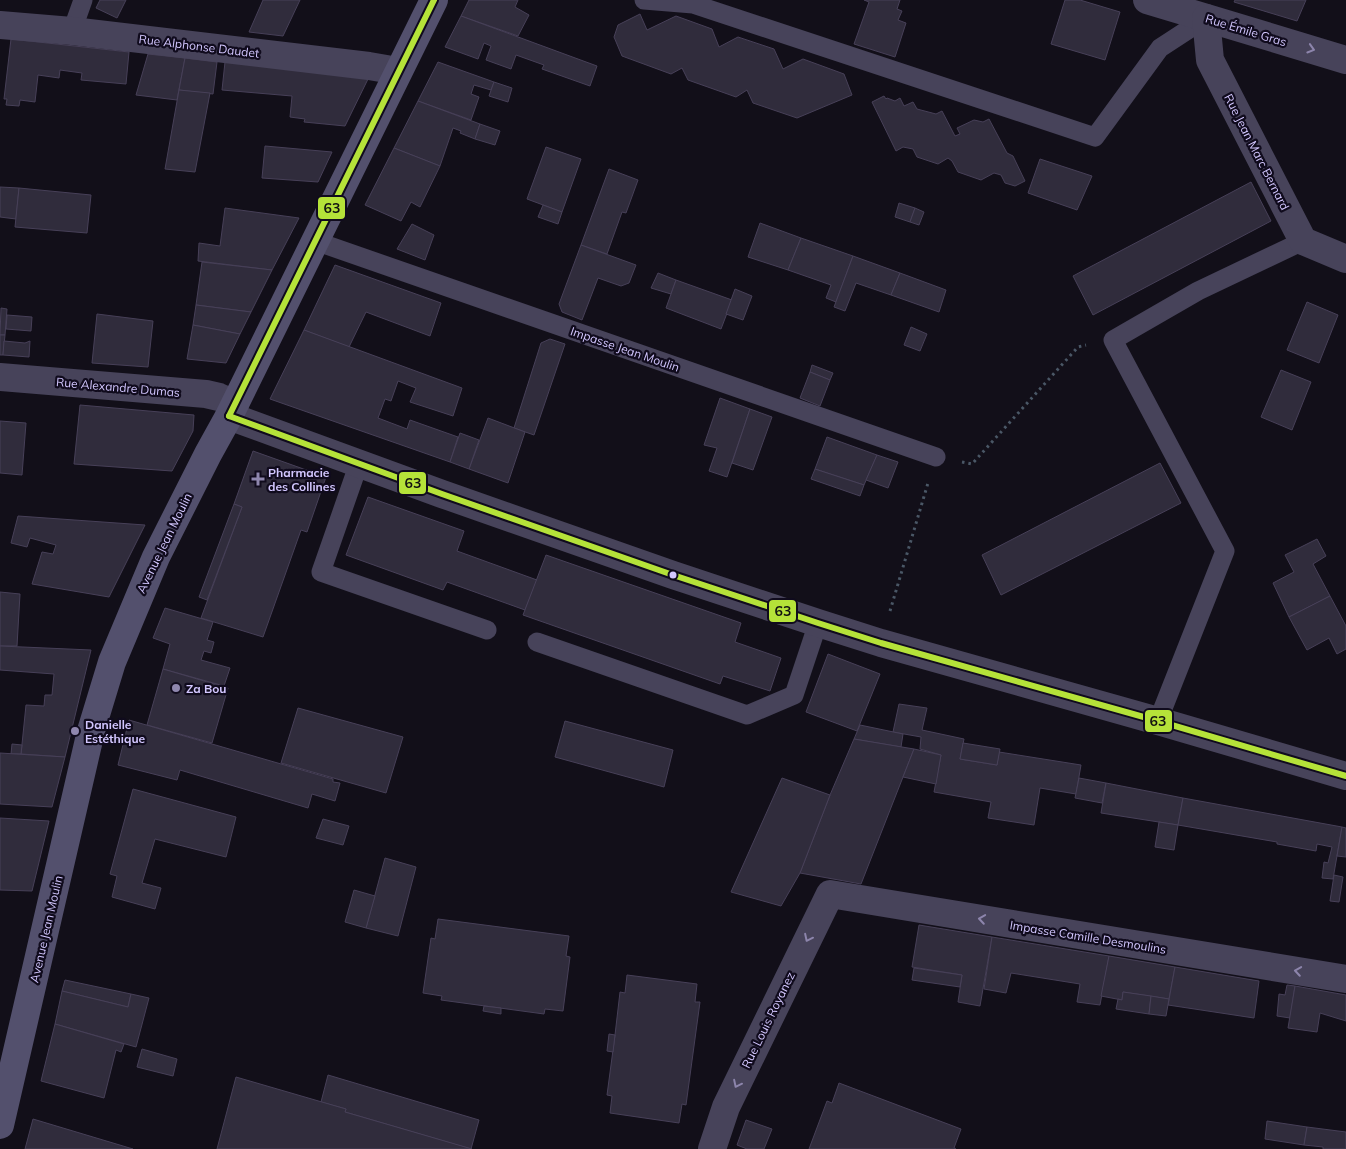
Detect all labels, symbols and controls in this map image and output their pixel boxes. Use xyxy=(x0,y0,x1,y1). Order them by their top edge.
street label: Rue Émile Gras xyxy=(1204,11,1288,49)
street label: Rue Alphonse Daudet xyxy=(138,31,260,61)
one-way arrow xyxy=(1306,44,1314,54)
street label: Rue Jean Marc Bernard xyxy=(1221,91,1293,213)
line badge: 63 xyxy=(317,196,346,220)
text: 63 xyxy=(324,199,340,217)
street label: Impasse Jean Moulin xyxy=(569,323,681,375)
street label: Rue Alexandre Dumas xyxy=(55,374,181,400)
place label: Pharmacie des Collines xyxy=(268,465,335,494)
line badge: 63 xyxy=(398,471,427,495)
marker: Pharmacie des Collines xyxy=(252,473,264,485)
text: 63 xyxy=(405,474,421,492)
street label: Avenue Jean Moulin xyxy=(133,490,195,596)
unlabelled marker xyxy=(668,570,678,580)
line badge: 63 xyxy=(768,599,797,623)
text: 63 xyxy=(775,602,791,620)
place label: Za Bou xyxy=(186,681,226,696)
marker: Za Bou xyxy=(170,682,182,694)
line badge: 63 xyxy=(1144,709,1173,733)
text: 63 xyxy=(1150,712,1166,730)
place label: Danielle Estéthique xyxy=(85,717,146,746)
marker: Danielle Estéthique xyxy=(69,725,81,737)
street label: Avenue Jean Moulin xyxy=(26,874,66,984)
one-way arrow xyxy=(978,915,986,925)
street label: Impasse Camille Desmoulins xyxy=(1009,917,1167,957)
one-way arrow xyxy=(804,933,814,942)
one-way arrow xyxy=(1294,966,1302,977)
street label: Rue Louis Royanez xyxy=(738,969,798,1071)
one-way arrow xyxy=(733,1079,743,1088)

